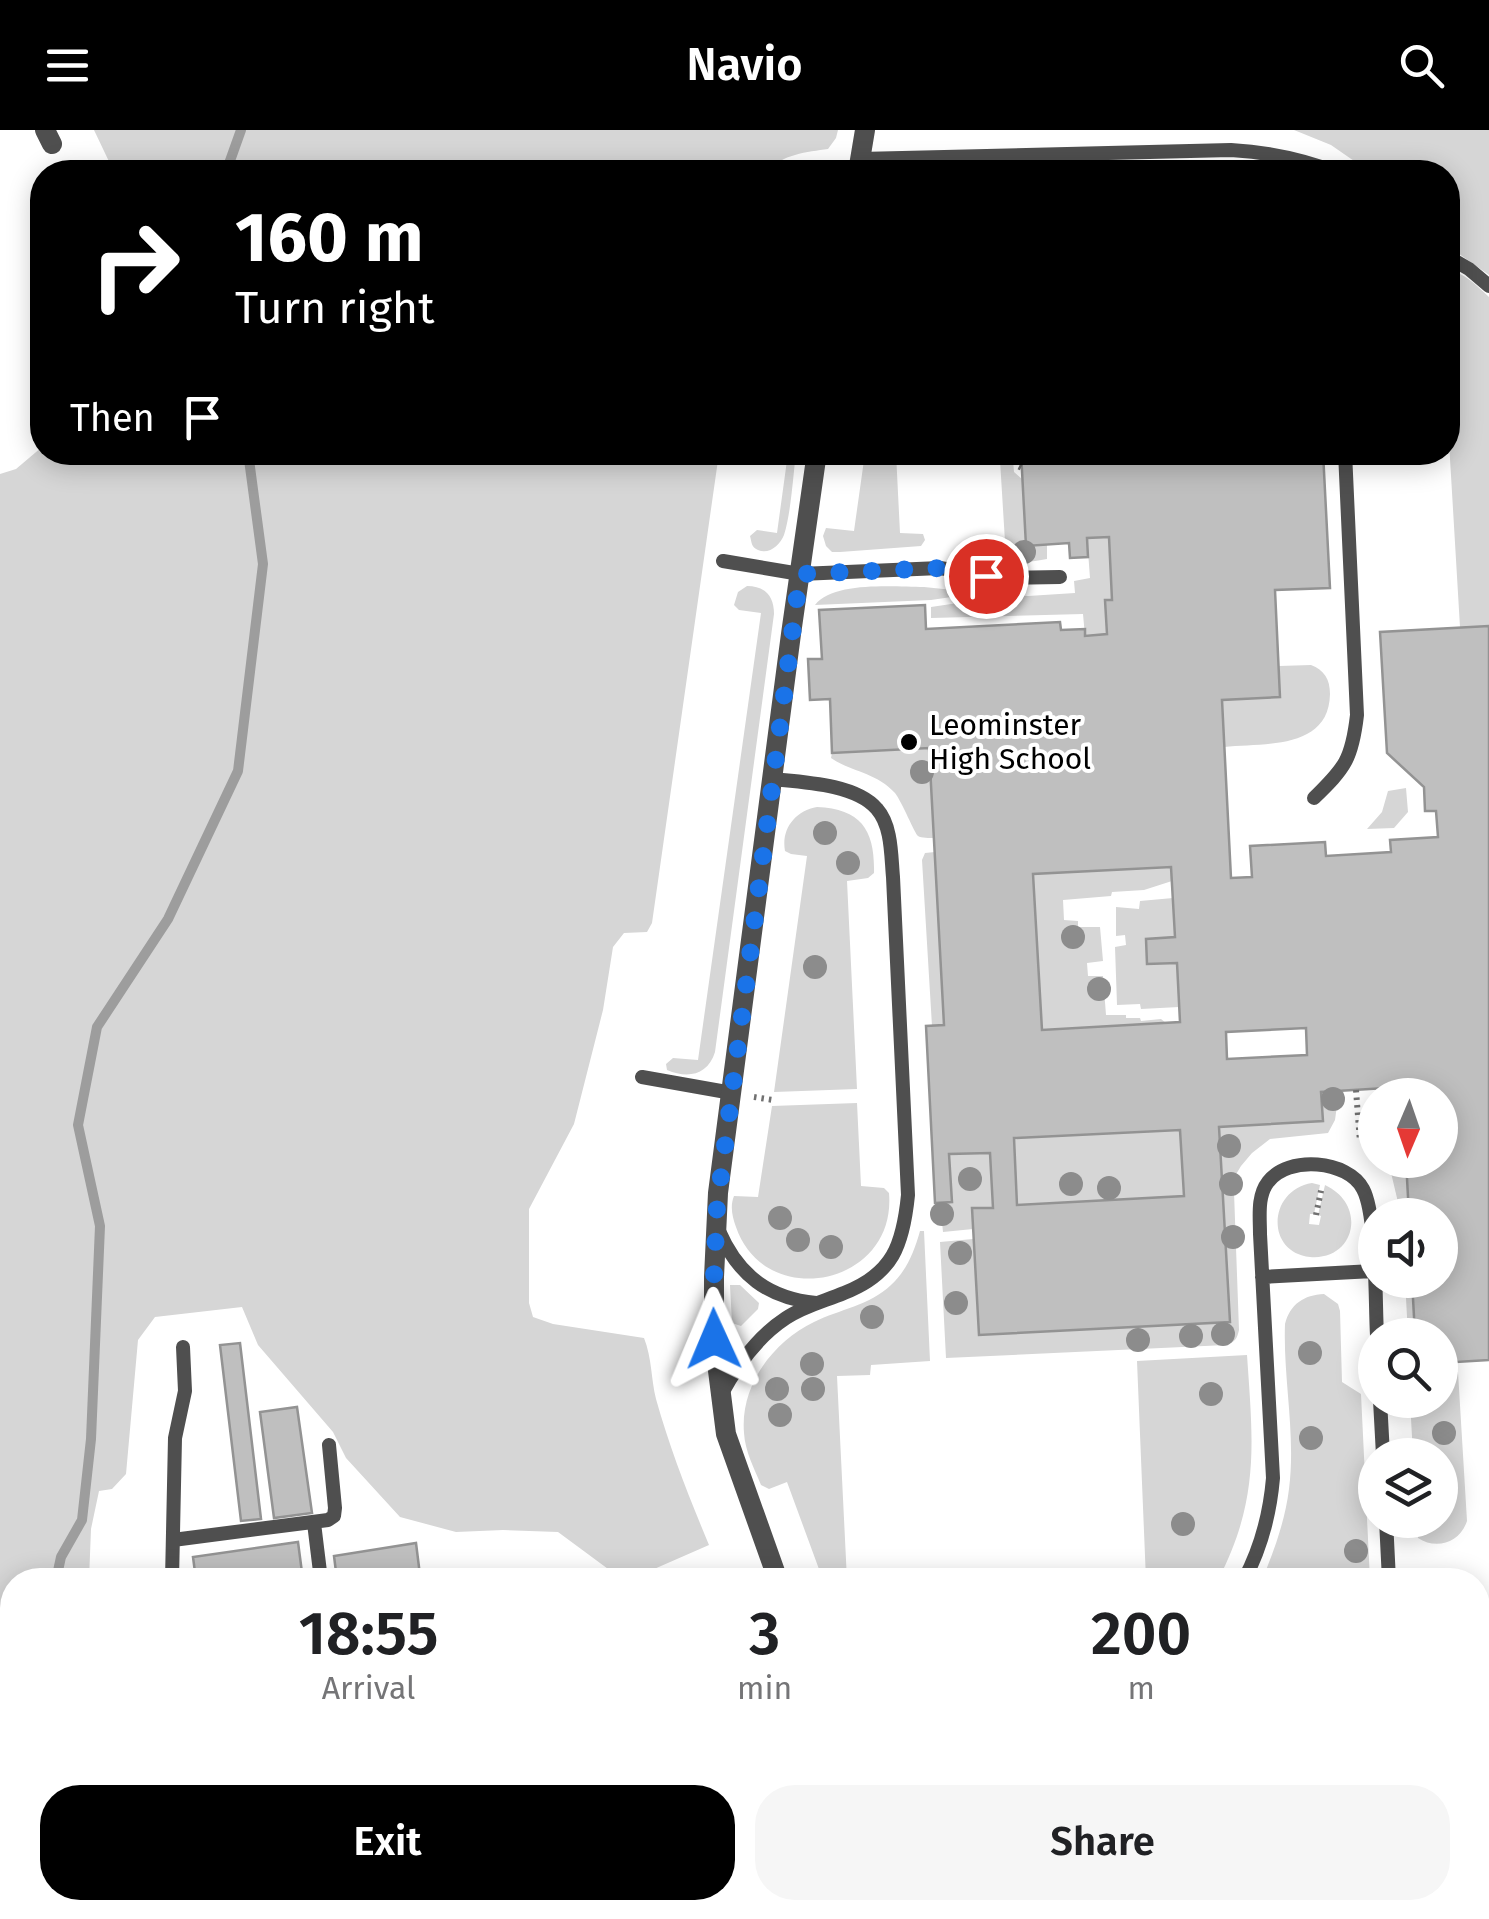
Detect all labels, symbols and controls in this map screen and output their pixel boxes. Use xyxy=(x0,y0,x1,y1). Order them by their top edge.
icon: menu xyxy=(40,38,95,93)
text: Navio xyxy=(687,38,802,92)
icon: search xyxy=(1394,38,1449,93)
text: 160 m xyxy=(235,196,424,280)
icon: right xyxy=(70,200,200,330)
text: Turn right xyxy=(235,281,434,335)
icon: arrive xyxy=(175,390,230,445)
text: Then xyxy=(70,395,155,441)
pin xyxy=(944,534,1029,619)
icon: arrive xyxy=(959,549,1014,604)
place label: Leominster High School xyxy=(929,707,1091,777)
marker: Leominster High School xyxy=(898,731,920,753)
north arrow xyxy=(1358,1078,1458,1178)
map controls xyxy=(1358,1078,1458,1538)
button: sound xyxy=(1358,1198,1458,1298)
position arrow xyxy=(662,1287,766,1391)
button: search xyxy=(1358,1318,1458,1418)
button: layers xyxy=(1358,1438,1458,1538)
text: 18:55 xyxy=(299,1598,438,1670)
text: 3 xyxy=(749,1598,780,1670)
text: 200 xyxy=(1091,1598,1191,1670)
text: Arrival xyxy=(322,1669,415,1707)
text: min xyxy=(737,1669,792,1707)
text: m xyxy=(1127,1669,1155,1707)
button: Exit xyxy=(40,1785,735,1900)
button: Share xyxy=(755,1785,1450,1900)

